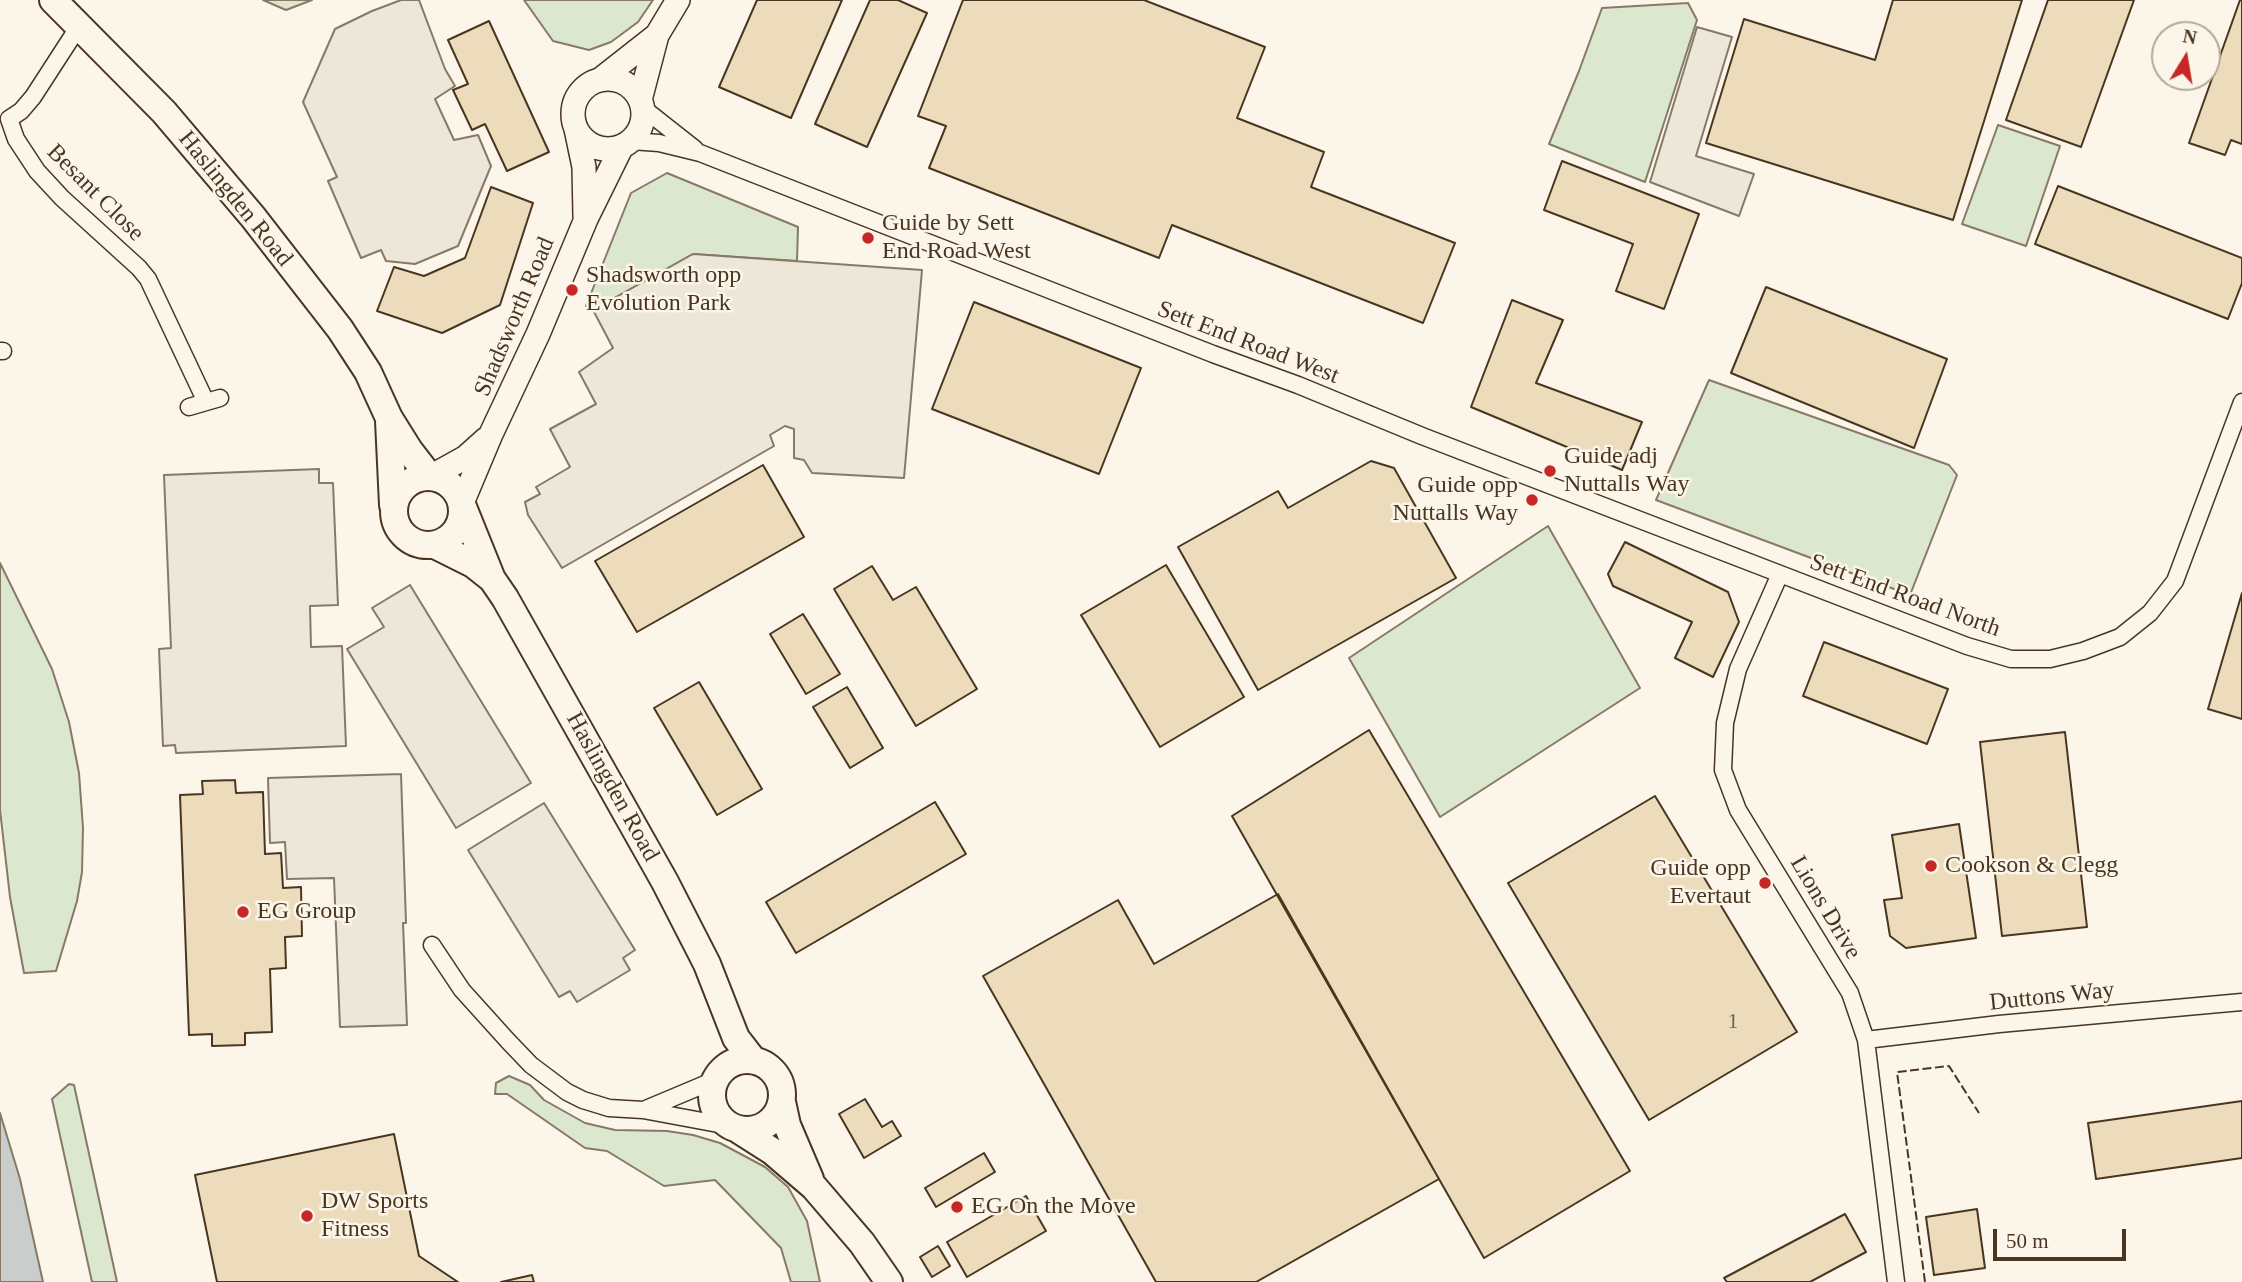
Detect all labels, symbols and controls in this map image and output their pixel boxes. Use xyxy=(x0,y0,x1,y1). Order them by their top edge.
north arrow xyxy=(2151,21,2221,91)
text: N xyxy=(2181,25,2198,48)
street label: Haslingden Road xyxy=(172,125,298,273)
street label: Besant Close xyxy=(40,138,150,248)
place label: Guide by Sett End Road West xyxy=(882,210,1031,266)
marker: Guide by Sett End Road West xyxy=(860,230,876,246)
street label: Shadsworth Road xyxy=(469,233,561,401)
place label: Shadsworth opp Evolution Park xyxy=(586,262,741,318)
marker: Shadsworth opp Evolution Park xyxy=(564,282,580,298)
street label: Sett End Road West xyxy=(1153,295,1343,391)
place label: Guide adj Nuttalls Way xyxy=(1564,443,1689,499)
marker: Guide adj Nuttalls Way xyxy=(1542,463,1558,479)
place label: Guide opp Nuttalls Way xyxy=(1393,472,1518,528)
marker: Guide opp Nuttalls Way xyxy=(1524,492,1540,508)
street label: Sett End Road North xyxy=(1806,548,2004,644)
street label: Haslingden Road xyxy=(559,707,665,867)
street label: Lions Drive xyxy=(1783,851,1867,965)
place label: Cookson & Clegg xyxy=(1945,852,2118,880)
place label: Guide opp Evertaut xyxy=(1650,855,1751,911)
marker: Cookson & Clegg xyxy=(1923,858,1939,874)
marker: Guide opp Evertaut xyxy=(1757,875,1773,891)
place label: EG Group xyxy=(257,898,356,926)
marker: EG Group xyxy=(235,904,251,920)
street label: Duttons Way xyxy=(1988,976,2116,1018)
house number: 1 xyxy=(1728,1009,1738,1035)
place label: DW Sports Fitness xyxy=(321,1188,428,1244)
place label: EG On the Move xyxy=(971,1193,1136,1221)
marker: EG On the Move xyxy=(949,1199,965,1215)
marker: DW Sports Fitness xyxy=(299,1208,315,1224)
scale bar xyxy=(1997,1216,2130,1260)
text: 50 m xyxy=(2006,1229,2049,1253)

